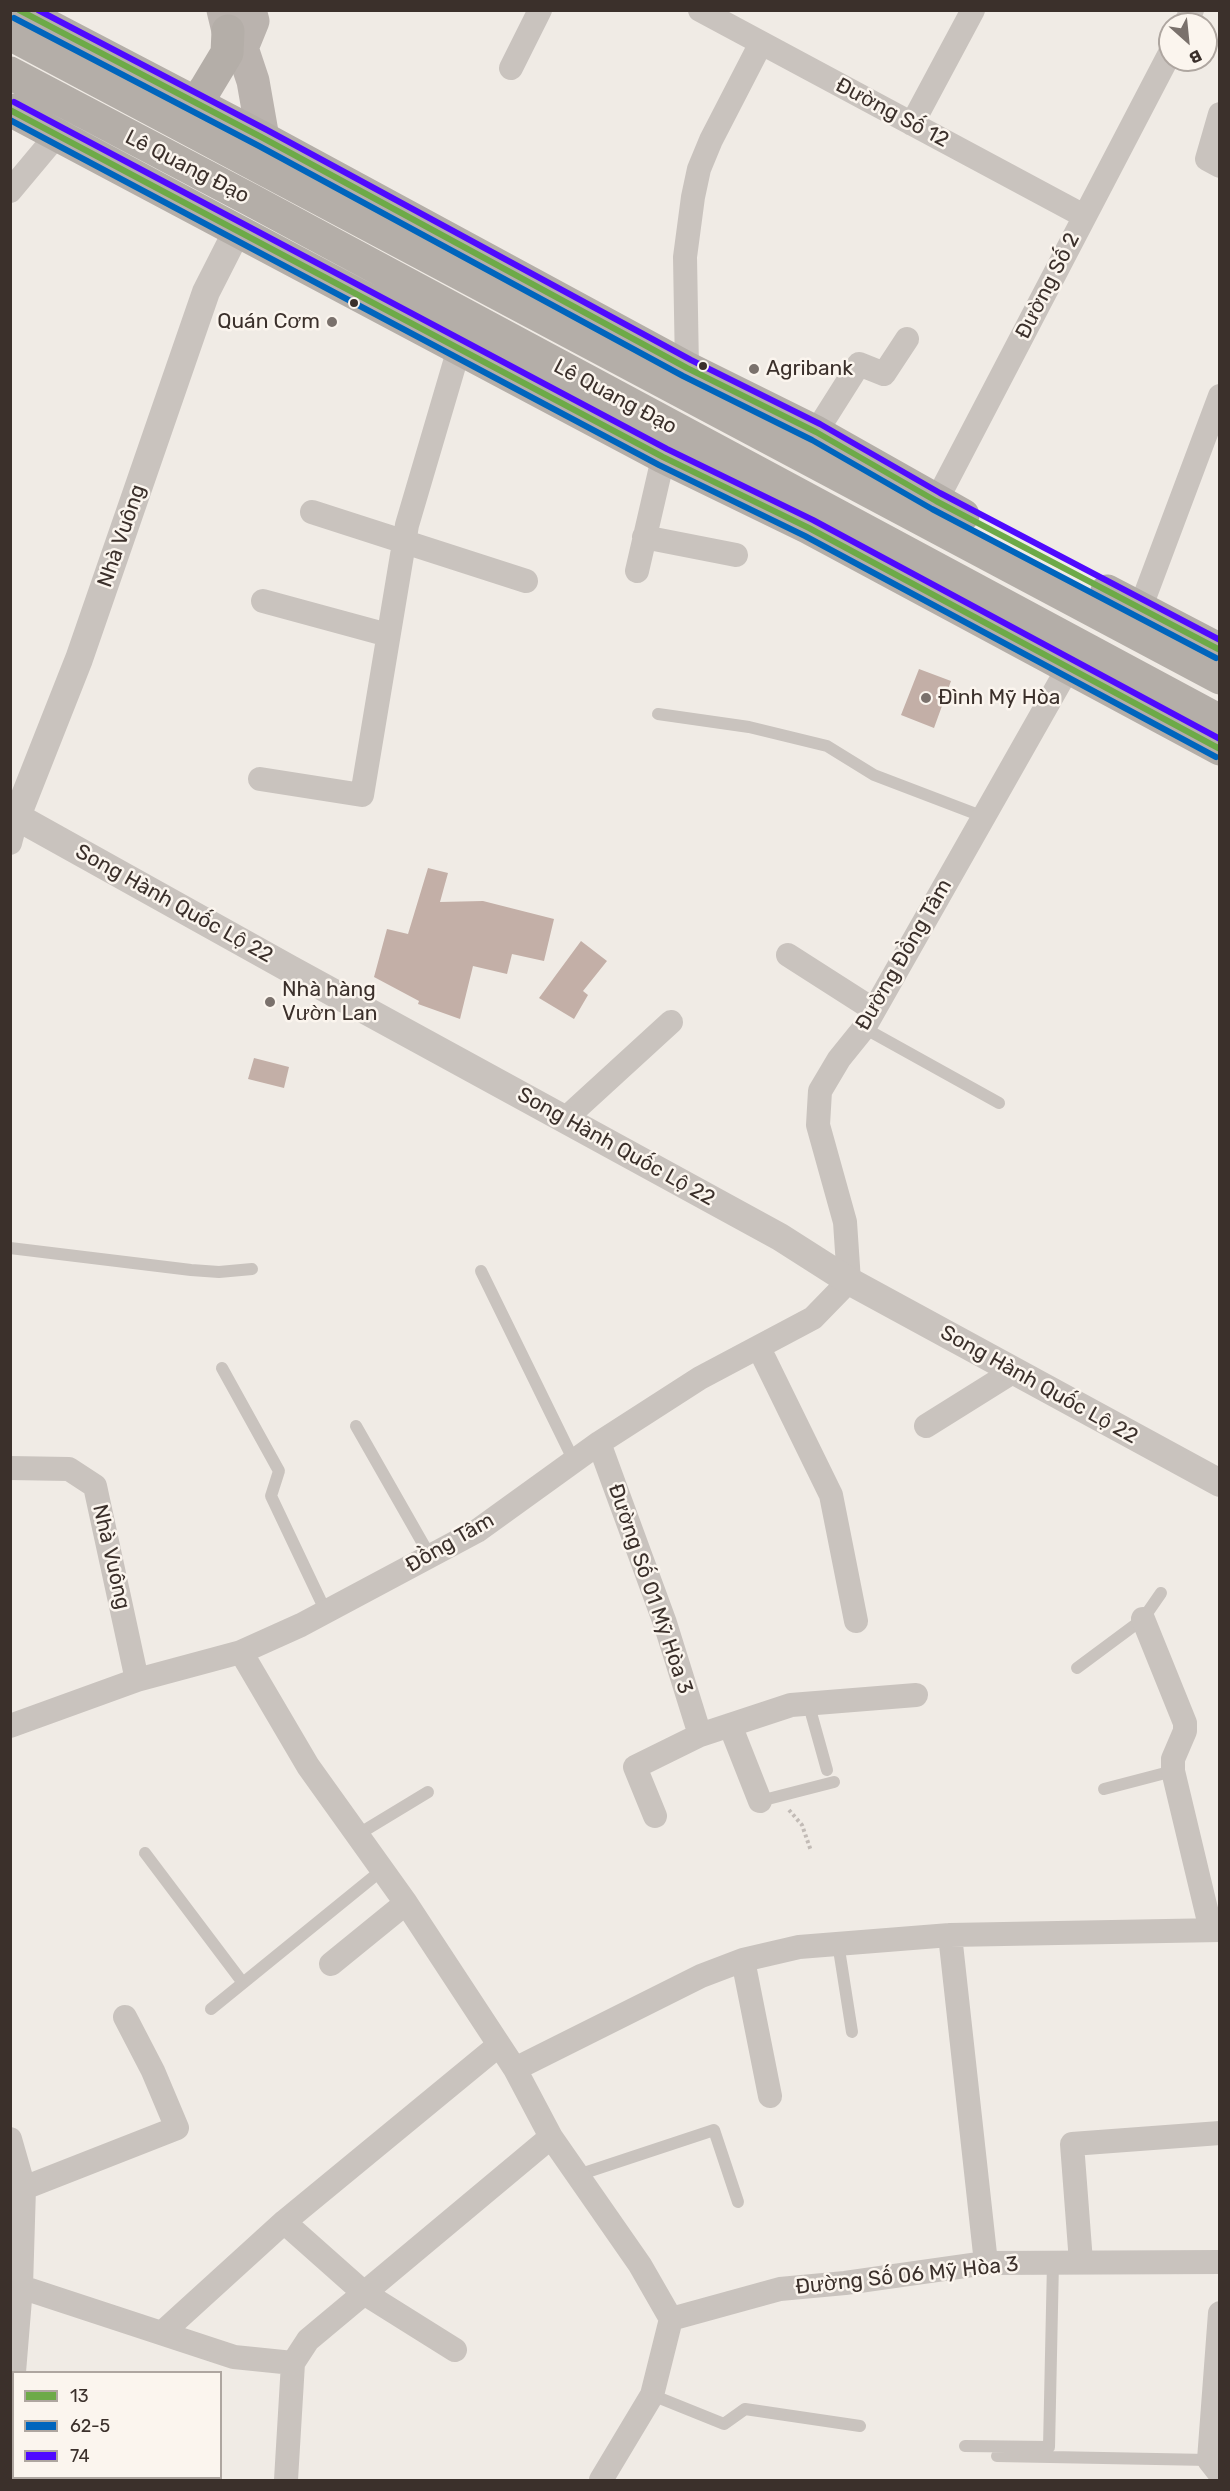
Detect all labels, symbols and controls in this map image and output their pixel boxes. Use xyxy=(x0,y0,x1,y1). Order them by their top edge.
north arrow xyxy=(1158,12,1218,72)
text: B xyxy=(1186,46,1205,68)
street label: Đường Số 12 xyxy=(831,73,953,153)
street label: Lê Quang Đạo xyxy=(121,125,253,209)
street label: Đường Số 2 xyxy=(1011,229,1085,343)
unlabelled marker xyxy=(348,297,360,309)
place label: Quán Cơm xyxy=(217,309,320,335)
marker: Quán Cơm xyxy=(325,315,339,329)
street label: Lê Quang Đạo xyxy=(549,354,681,440)
place label: Agribank xyxy=(766,356,853,382)
unlabelled marker xyxy=(697,360,709,372)
marker: Agribank xyxy=(747,362,761,376)
street label: Nhà Vuông xyxy=(93,481,151,591)
place label: Đình Mỹ Hòa xyxy=(938,685,1060,711)
marker: Đình Mỹ Hòa xyxy=(919,691,933,705)
street label: Song Hành Quốc Lộ 22 xyxy=(71,839,277,969)
street label: Đường Đồng Tâm xyxy=(850,875,958,1035)
place label: Nhà hàng Vườn Lan xyxy=(282,977,378,1027)
marker: Nhà hàng Vườn Lan xyxy=(263,995,277,1009)
street label: Song Hành Quốc Lộ 22 xyxy=(513,1082,719,1212)
street label: Song Hành Quốc Lộ 22 xyxy=(936,1320,1142,1450)
street label: Đường Số 01 Mỹ Hòa 3 xyxy=(602,1481,698,1697)
street label: Nhà Vuông xyxy=(87,1502,135,1612)
street label: Đồng Tâm xyxy=(401,1508,499,1578)
street label: Đường Số 06 Mỹ Hòa 3 xyxy=(794,2252,1020,2300)
legend xyxy=(12,2371,222,2479)
text: 13 xyxy=(70,2385,89,2407)
text: 62-5 xyxy=(70,2415,110,2437)
text: 74 xyxy=(70,2445,90,2467)

